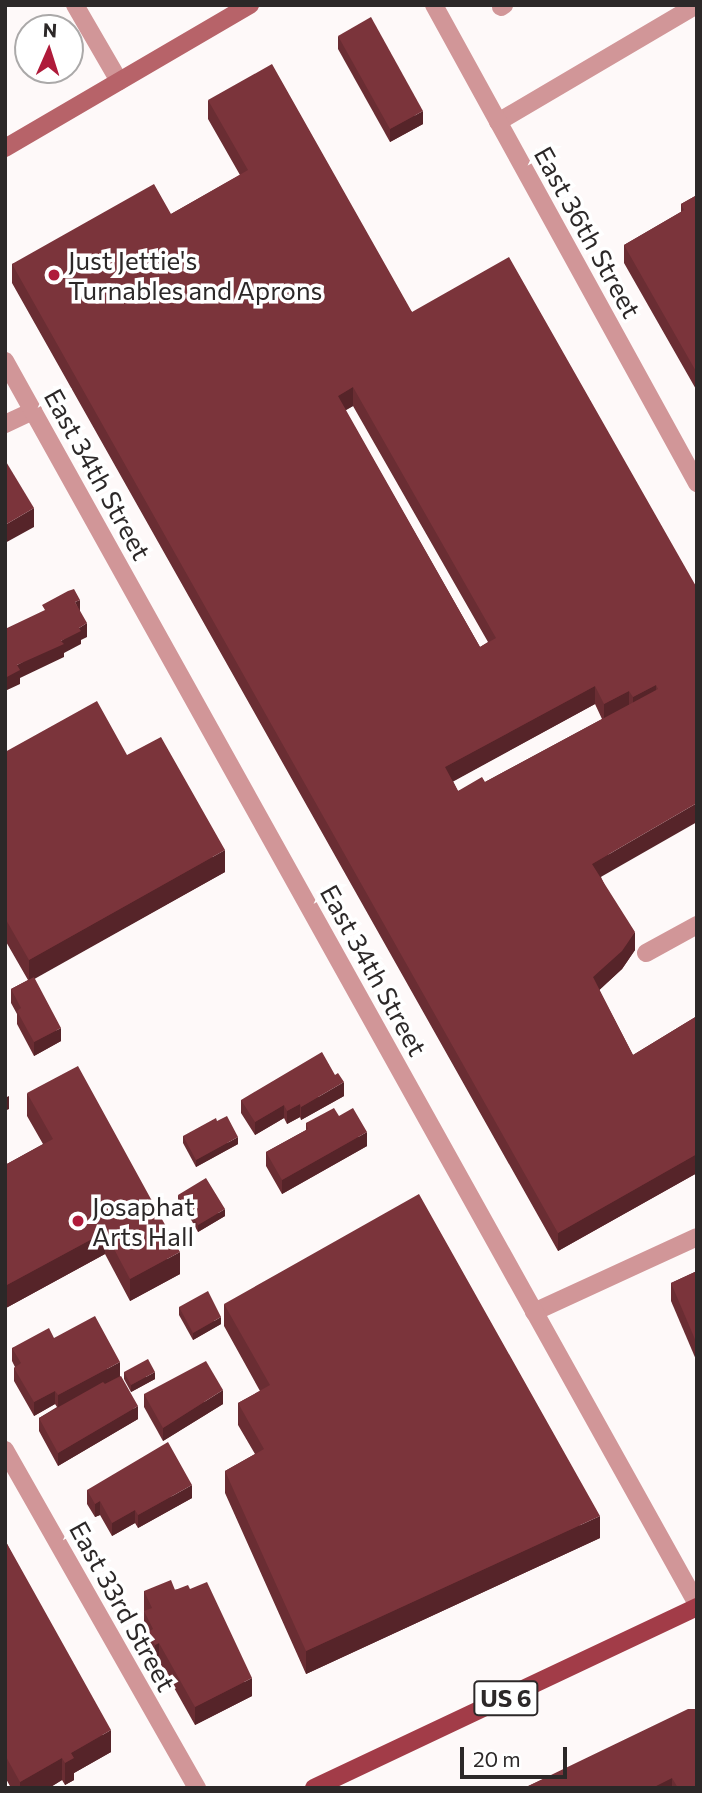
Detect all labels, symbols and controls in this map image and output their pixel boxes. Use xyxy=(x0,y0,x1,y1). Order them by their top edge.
north arrow xyxy=(14,14,84,84)
text: N xyxy=(42,18,58,41)
street label: East 36th Street xyxy=(528,141,648,323)
place label: Just Jettie's Turnables and Aprons xyxy=(68,244,322,306)
marker: Just Jettie's Turnables and Aprons xyxy=(46,267,62,283)
street label: East 34th Street xyxy=(38,383,158,565)
street label: East 34th Street xyxy=(314,879,434,1061)
place label: Josaphat Arts Hall xyxy=(92,1190,195,1252)
marker: Josaphat Arts Hall xyxy=(70,1213,86,1229)
street label: East 33rd Street xyxy=(63,1516,183,1696)
road number: US 6 xyxy=(473,1678,539,1718)
scale bar xyxy=(464,1734,571,1778)
text: 20 m xyxy=(473,1746,521,1771)

